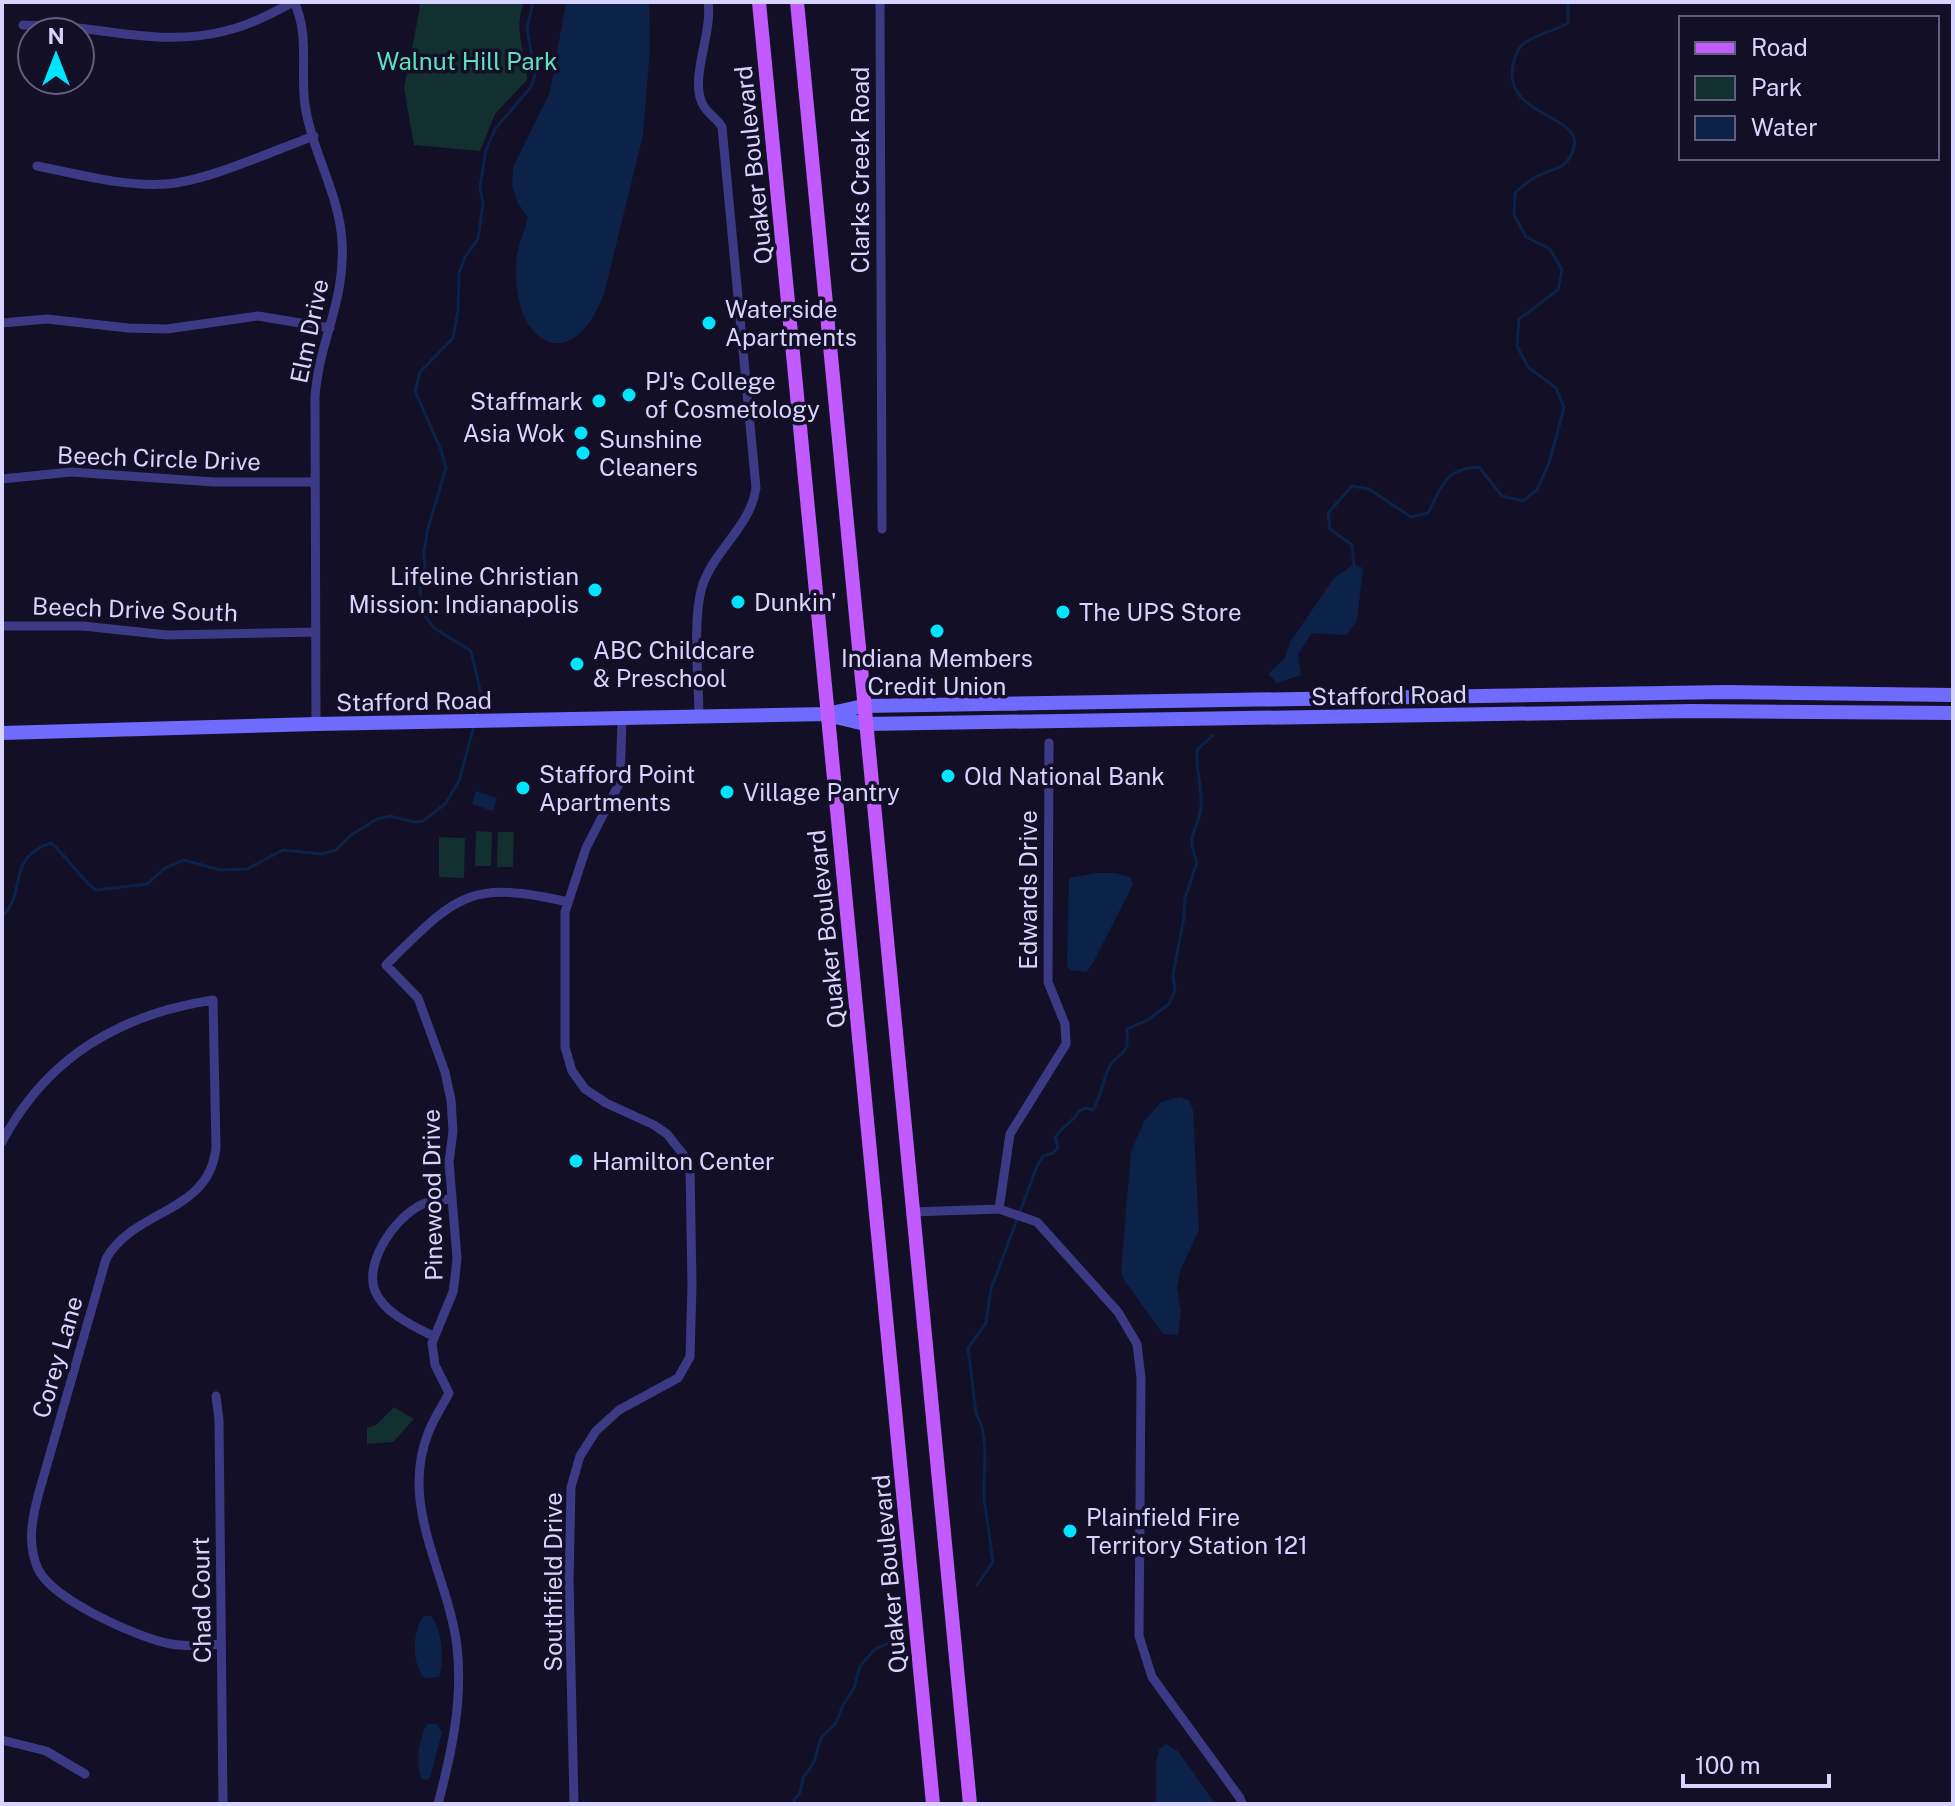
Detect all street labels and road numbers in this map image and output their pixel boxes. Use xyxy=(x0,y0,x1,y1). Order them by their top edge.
street label: Quaker Boulevard xyxy=(729,64,777,266)
street label: Clarks Creek Road xyxy=(846,67,874,273)
street label: Elm Drive xyxy=(284,276,334,386)
street label: Beech Circle Drive xyxy=(57,440,261,476)
street label: Beech Drive South xyxy=(32,591,238,627)
street label: Stafford Road xyxy=(1311,680,1467,710)
street label: Stafford Road xyxy=(336,686,492,716)
street label: Edwards Drive xyxy=(1014,810,1042,970)
street label: Quaker Boulevard xyxy=(802,828,850,1030)
street label: Pinewood Drive xyxy=(417,1109,447,1281)
street label: Corey Lane xyxy=(26,1293,88,1421)
street label: Quaker Boulevard xyxy=(866,1474,912,1674)
street label: Southfield Drive xyxy=(539,1492,567,1672)
street label: Chad Court xyxy=(186,1537,216,1663)

